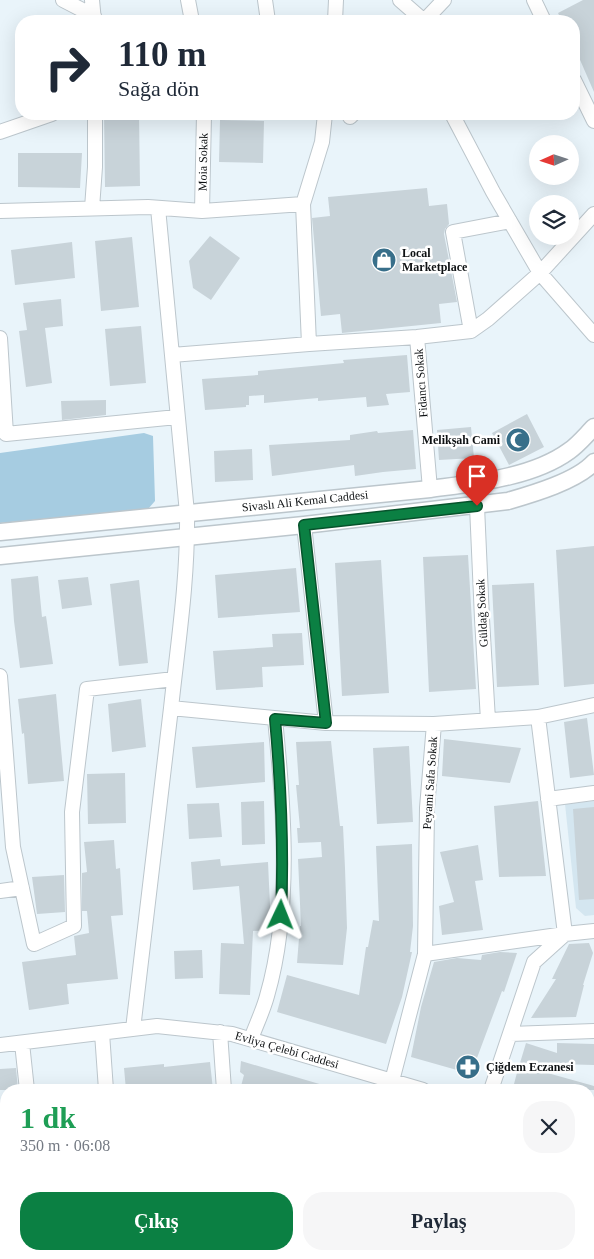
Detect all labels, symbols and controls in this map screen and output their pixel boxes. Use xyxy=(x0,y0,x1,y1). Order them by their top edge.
icon: right xyxy=(35,35,100,100)
text: 110 m xyxy=(118,35,206,74)
text: Sağa dön xyxy=(118,76,199,101)
street label: Moia Sokak xyxy=(195,133,211,191)
north arrow xyxy=(529,135,579,185)
map controls xyxy=(529,135,579,245)
button: layers xyxy=(529,195,579,245)
place label: Local Marketplace xyxy=(402,246,468,274)
shop icon: Local Marketplace xyxy=(371,247,397,273)
street label: Fidancı Sokak xyxy=(412,348,430,418)
mosque icon: Melikşah Cami xyxy=(505,427,531,453)
place label: Melikşah Cami xyxy=(422,433,501,447)
pin xyxy=(456,455,498,506)
icon: arrive xyxy=(463,462,491,490)
street label: Sivaslı Ali Kemal Caddesi xyxy=(241,487,370,515)
street label: Güldağ Sokak xyxy=(473,579,491,647)
street label: Peyami Safa Sokak xyxy=(420,736,440,830)
position arrow xyxy=(254,888,306,940)
street label: Evliya Çelebi Caddesi xyxy=(233,1028,341,1072)
pharmacy icon: Çiğdem Eczanesi xyxy=(455,1054,481,1080)
place label: Çiğdem Eczanesi xyxy=(486,1060,574,1074)
text: 1 dk xyxy=(20,1101,76,1134)
button: close xyxy=(523,1101,575,1153)
text: 350 m · 06:08 xyxy=(20,1137,110,1154)
button: Çıkış xyxy=(20,1192,293,1250)
button: Paylaş xyxy=(303,1192,575,1250)

